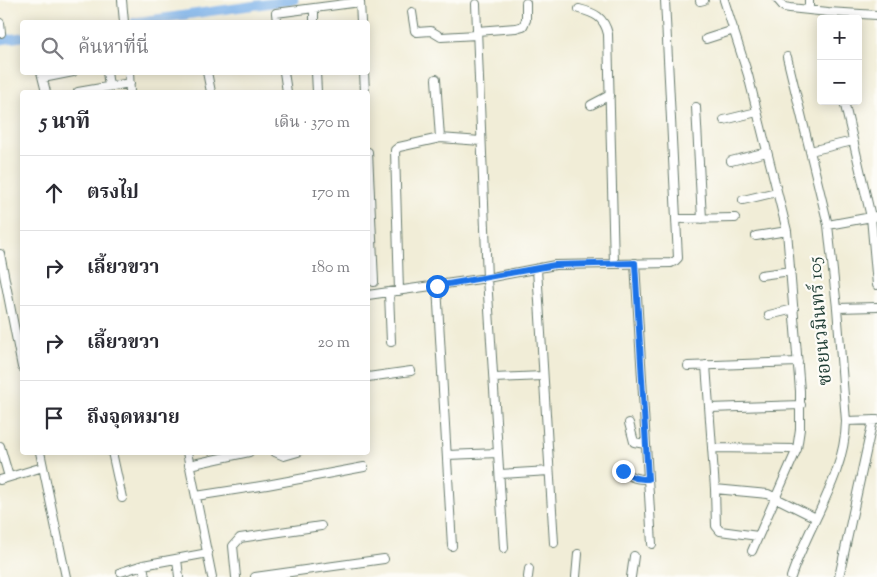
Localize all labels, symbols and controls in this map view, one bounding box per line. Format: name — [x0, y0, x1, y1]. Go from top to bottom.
map controls — [817, 15, 862, 105]
button: + — [817, 15, 862, 60]
search box — [20, 20, 370, 75]
icon: search — [38, 34, 66, 62]
text: ค้นหาที่นี่ — [78, 35, 149, 62]
button: − — [817, 60, 862, 105]
text: 5 นาที — [40, 108, 90, 138]
text: เดิน · 370 m — [274, 112, 350, 135]
icon: ahead — [40, 179, 68, 207]
text: ตรงไป — [87, 180, 139, 207]
text: 170 m — [312, 182, 350, 205]
icon: right — [40, 254, 68, 282]
text: เลี้ยวขวา — [87, 255, 159, 282]
street label: ซอยนวมินทร์ 105 — [802, 255, 840, 387]
text: 180 m — [311, 257, 350, 280]
route start — [426, 275, 449, 298]
icon: right — [40, 329, 68, 357]
text: เลี้ยวขวา — [87, 330, 159, 357]
text: 20 m — [317, 332, 350, 355]
icon: arrive — [40, 404, 68, 432]
text: ถึงจุดหมาย — [87, 405, 180, 432]
route end — [612, 460, 635, 483]

